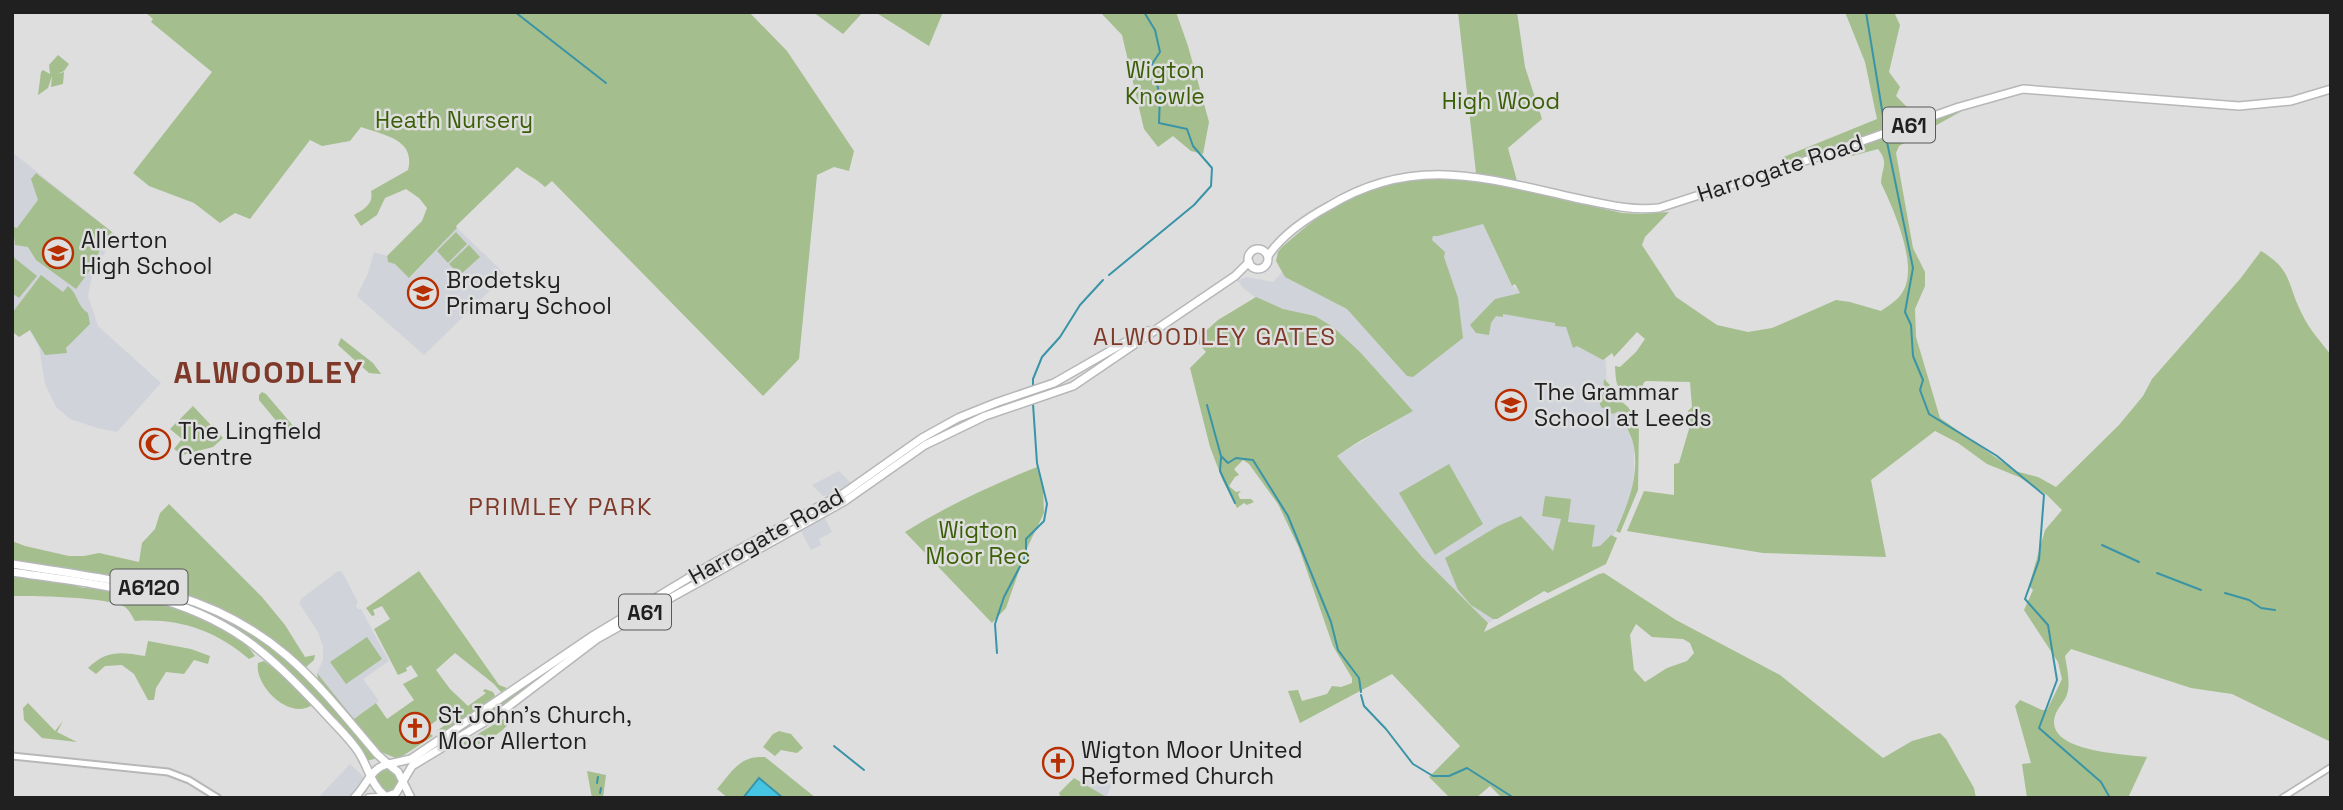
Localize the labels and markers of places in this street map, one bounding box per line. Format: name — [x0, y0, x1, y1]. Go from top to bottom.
place label: Allerton High School — [81, 225, 213, 281]
school or university icon: Allerton High School — [41, 236, 75, 270]
place label: Brodetsky Primary School — [446, 265, 612, 321]
school or university icon: Brodetsky Primary School — [406, 276, 440, 310]
place label: The Grammar School at Leeds — [1534, 377, 1712, 433]
school or university icon: The Grammar School at Leeds — [1494, 388, 1528, 422]
place label: The Lingfield Centre — [178, 416, 322, 472]
mosque icon: The Lingfield Centre — [138, 427, 172, 461]
place label: St John's Church, Moor Allerton — [438, 700, 632, 756]
church icon: St John's Church, Moor Allerton — [398, 711, 432, 745]
place label: Wigton Moor United Reformed Church — [1081, 735, 1302, 791]
church icon: Wigton Moor United Reformed Church — [1041, 746, 1075, 780]

